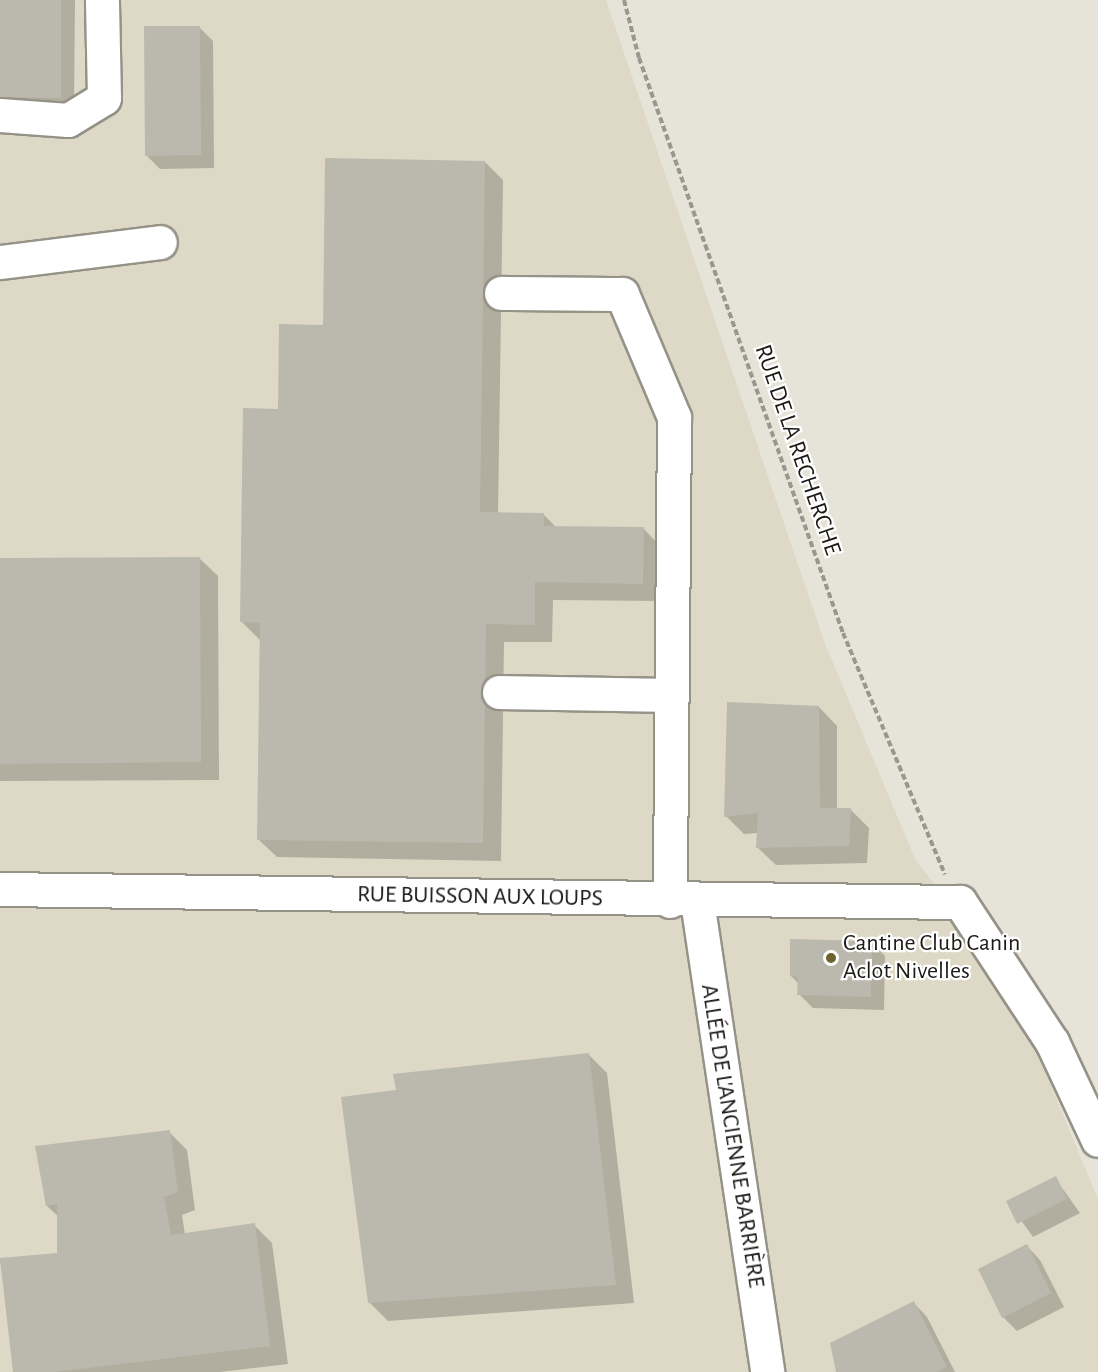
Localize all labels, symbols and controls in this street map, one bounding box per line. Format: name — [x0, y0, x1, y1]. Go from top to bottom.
street label: RUE DE LA RECHERCHE — [747, 341, 847, 559]
street label: RUE BUISSON AUX LOUPS — [357, 880, 603, 914]
place label: Cantine Club Canin Aclot Nivelles — [843, 930, 1020, 986]
marker: Cantine Club Canin Aclot Nivelles — [824, 951, 838, 965]
street label: ALLÉE DE L'ANCIENNE BARRIÈRE — [694, 982, 770, 1290]

